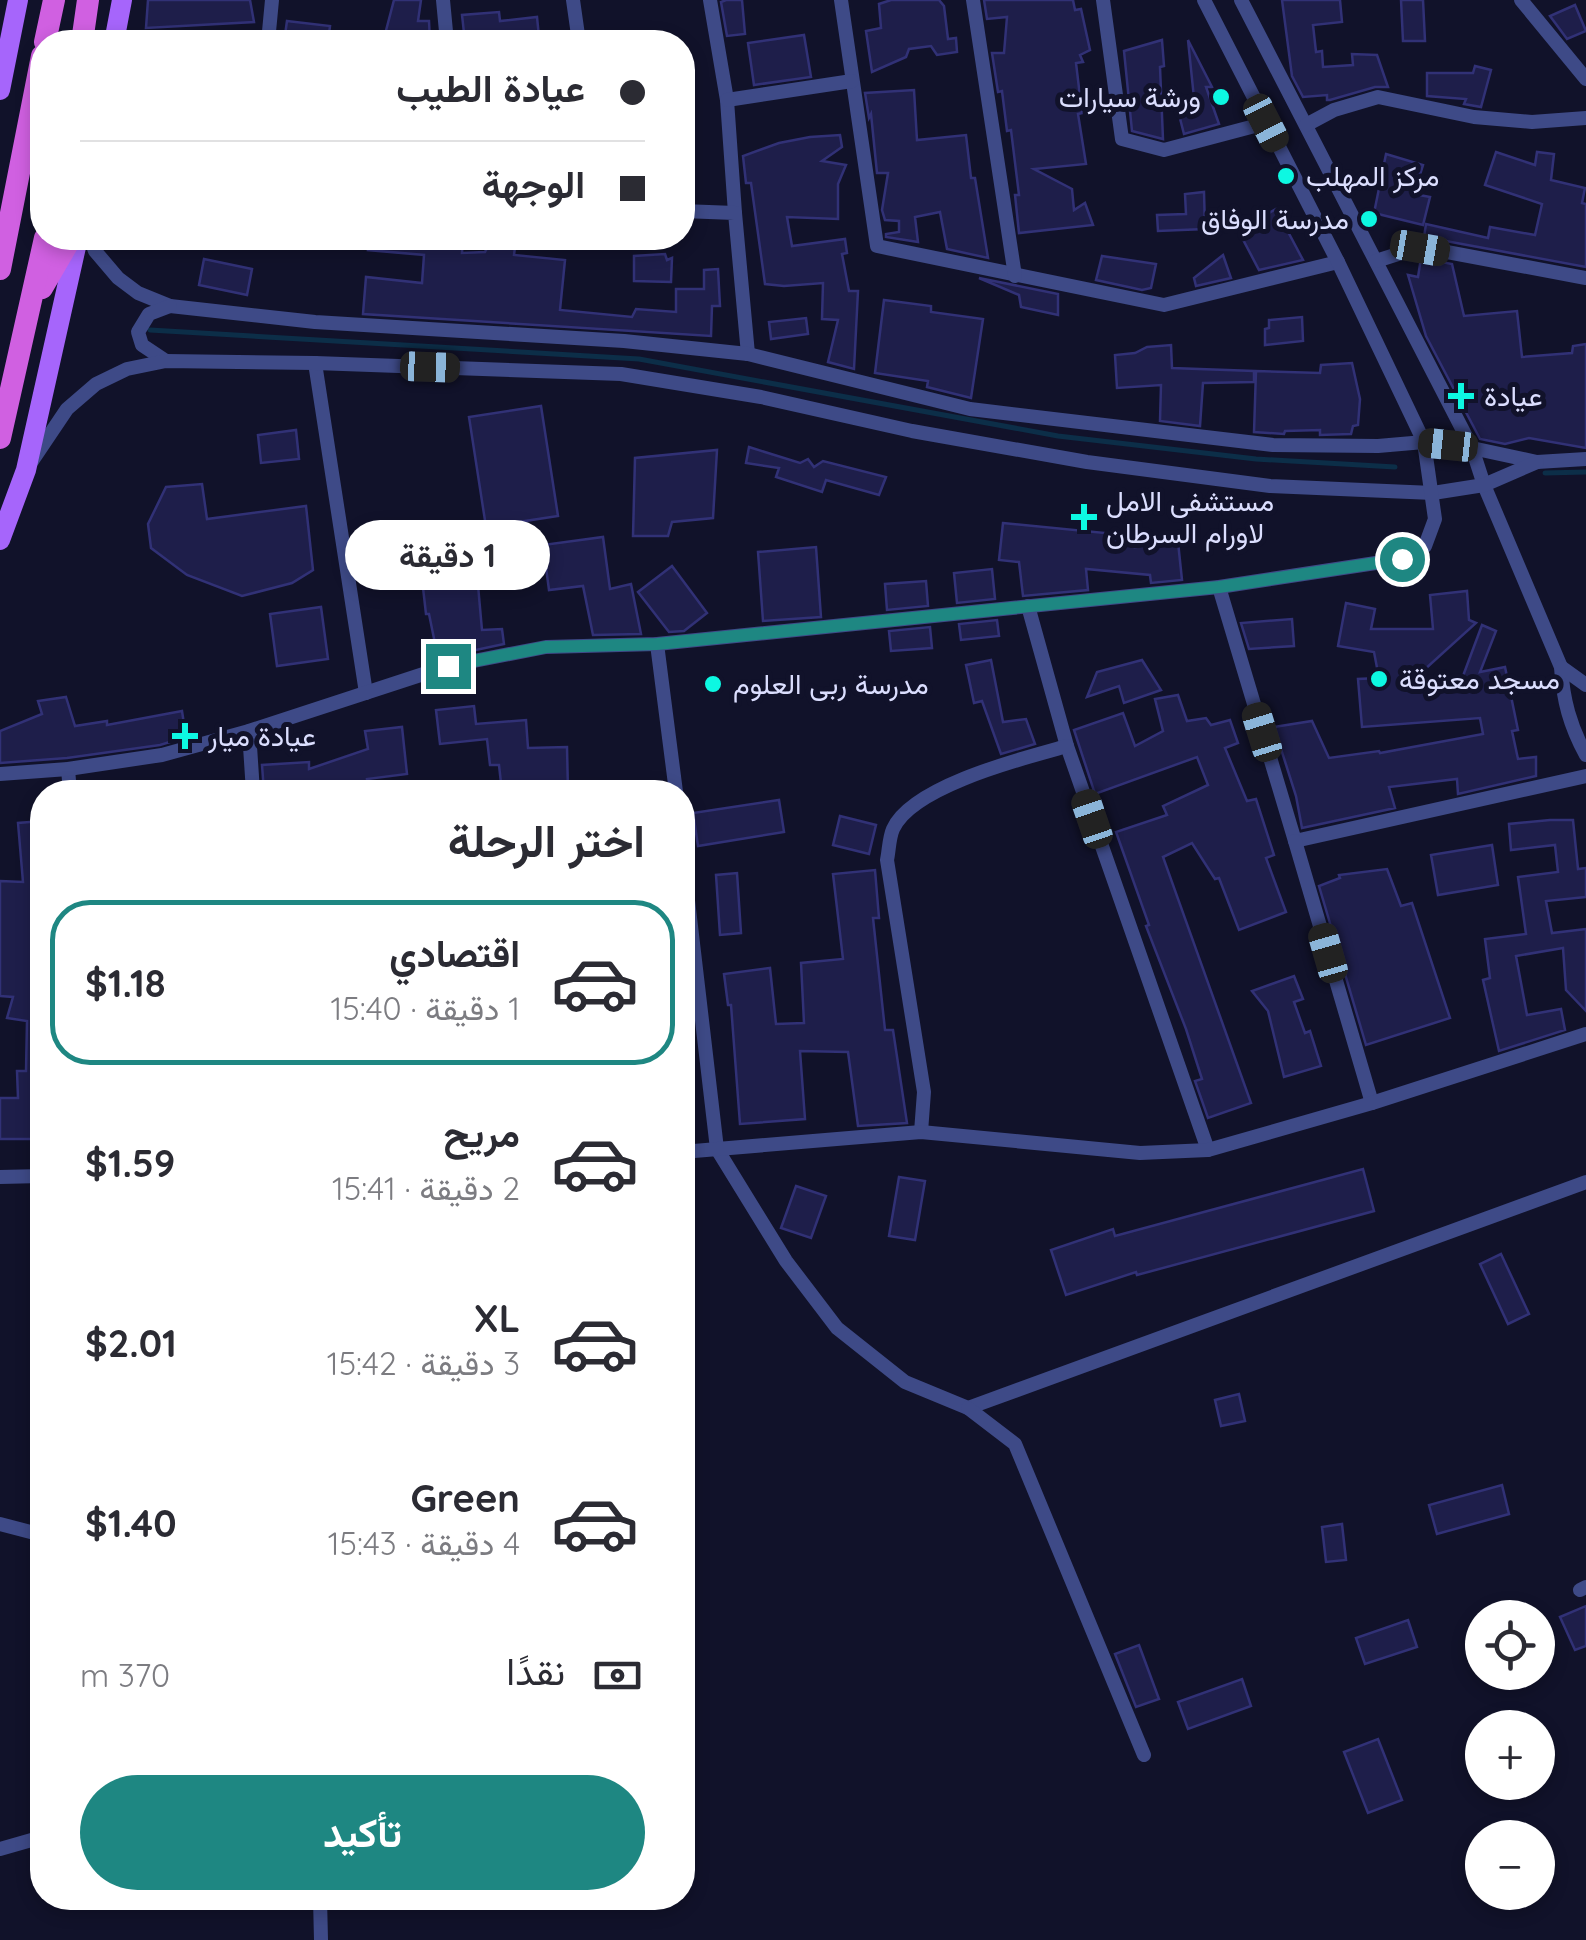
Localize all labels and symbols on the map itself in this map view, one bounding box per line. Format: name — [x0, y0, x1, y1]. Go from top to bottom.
place label: ورشة سيارات — [1059, 79, 1201, 115]
marker: ورشة سيارات — [1210, 86, 1232, 108]
car — [1239, 89, 1293, 157]
place label: مركز المهلب — [1306, 158, 1440, 194]
marker: مركز المهلب — [1275, 165, 1297, 187]
place label: مدرسة الوفاق — [1201, 201, 1349, 237]
marker: مدرسة الوفاق — [1358, 208, 1380, 230]
car — [1388, 228, 1452, 268]
car — [399, 351, 461, 383]
place label: عيادة — [1484, 378, 1543, 413]
marker: عيادة — [1448, 383, 1474, 409]
car — [1417, 427, 1479, 463]
place label: مستشفى الامل لاورام السرطان — [1106, 483, 1274, 552]
marker: مستشفى الامل لاورام السرطان — [1071, 504, 1097, 530]
callout: 1 دقيقة — [346, 521, 550, 591]
route start — [1380, 537, 1425, 582]
route end — [426, 644, 471, 689]
place label: مسجد معتوقة — [1399, 661, 1560, 697]
place label: مدرسة ربى العلوم — [733, 666, 929, 703]
marker: مسجد معتوقة — [1368, 668, 1390, 690]
marker: مدرسة ربى العلوم — [702, 673, 724, 695]
car — [1239, 699, 1285, 765]
place label: عيادة ميار — [207, 718, 316, 754]
marker: عيادة ميار — [172, 723, 198, 749]
car — [1068, 786, 1116, 852]
car — [1305, 920, 1351, 986]

